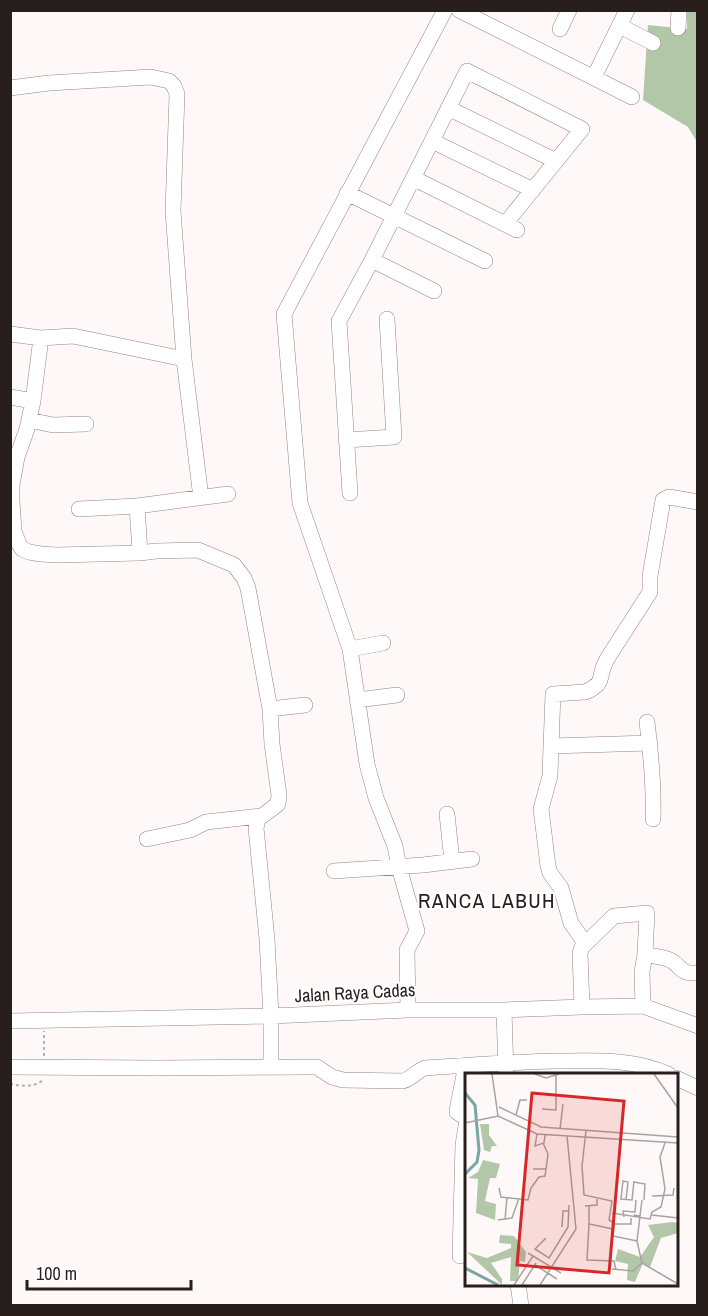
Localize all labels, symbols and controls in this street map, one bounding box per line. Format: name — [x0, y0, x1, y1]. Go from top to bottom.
district label: RANCA LABUH — [418, 886, 556, 915]
street label: Jalan Raya Cadas — [294, 977, 416, 1008]
inset map — [465, 1073, 678, 1286]
scale bar — [27, 1253, 190, 1291]
text: 100 m — [36, 1261, 77, 1286]

